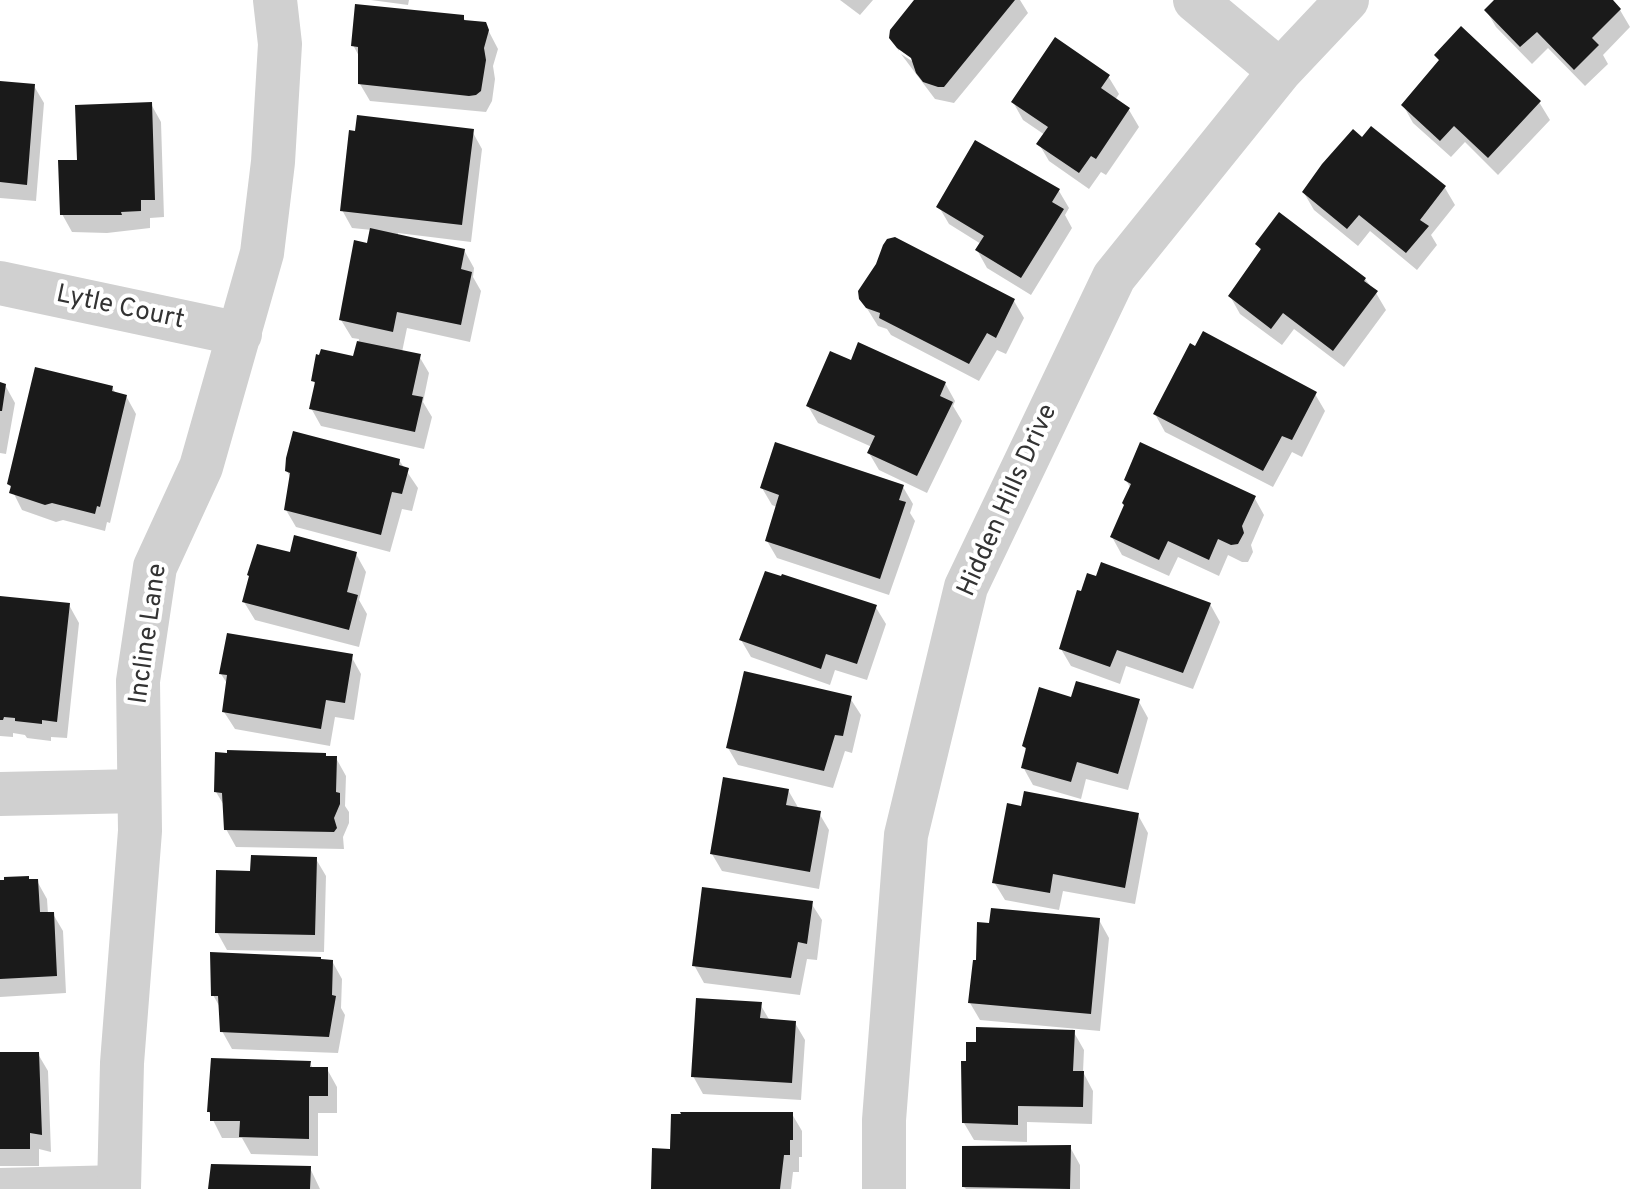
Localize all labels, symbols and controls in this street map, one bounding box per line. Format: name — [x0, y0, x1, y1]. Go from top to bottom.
street label: Lytle Court — [53, 280, 187, 338]
street label: Hidden Hills Drive — [953, 400, 1065, 602]
street label: Incline Lane — [125, 562, 175, 706]

